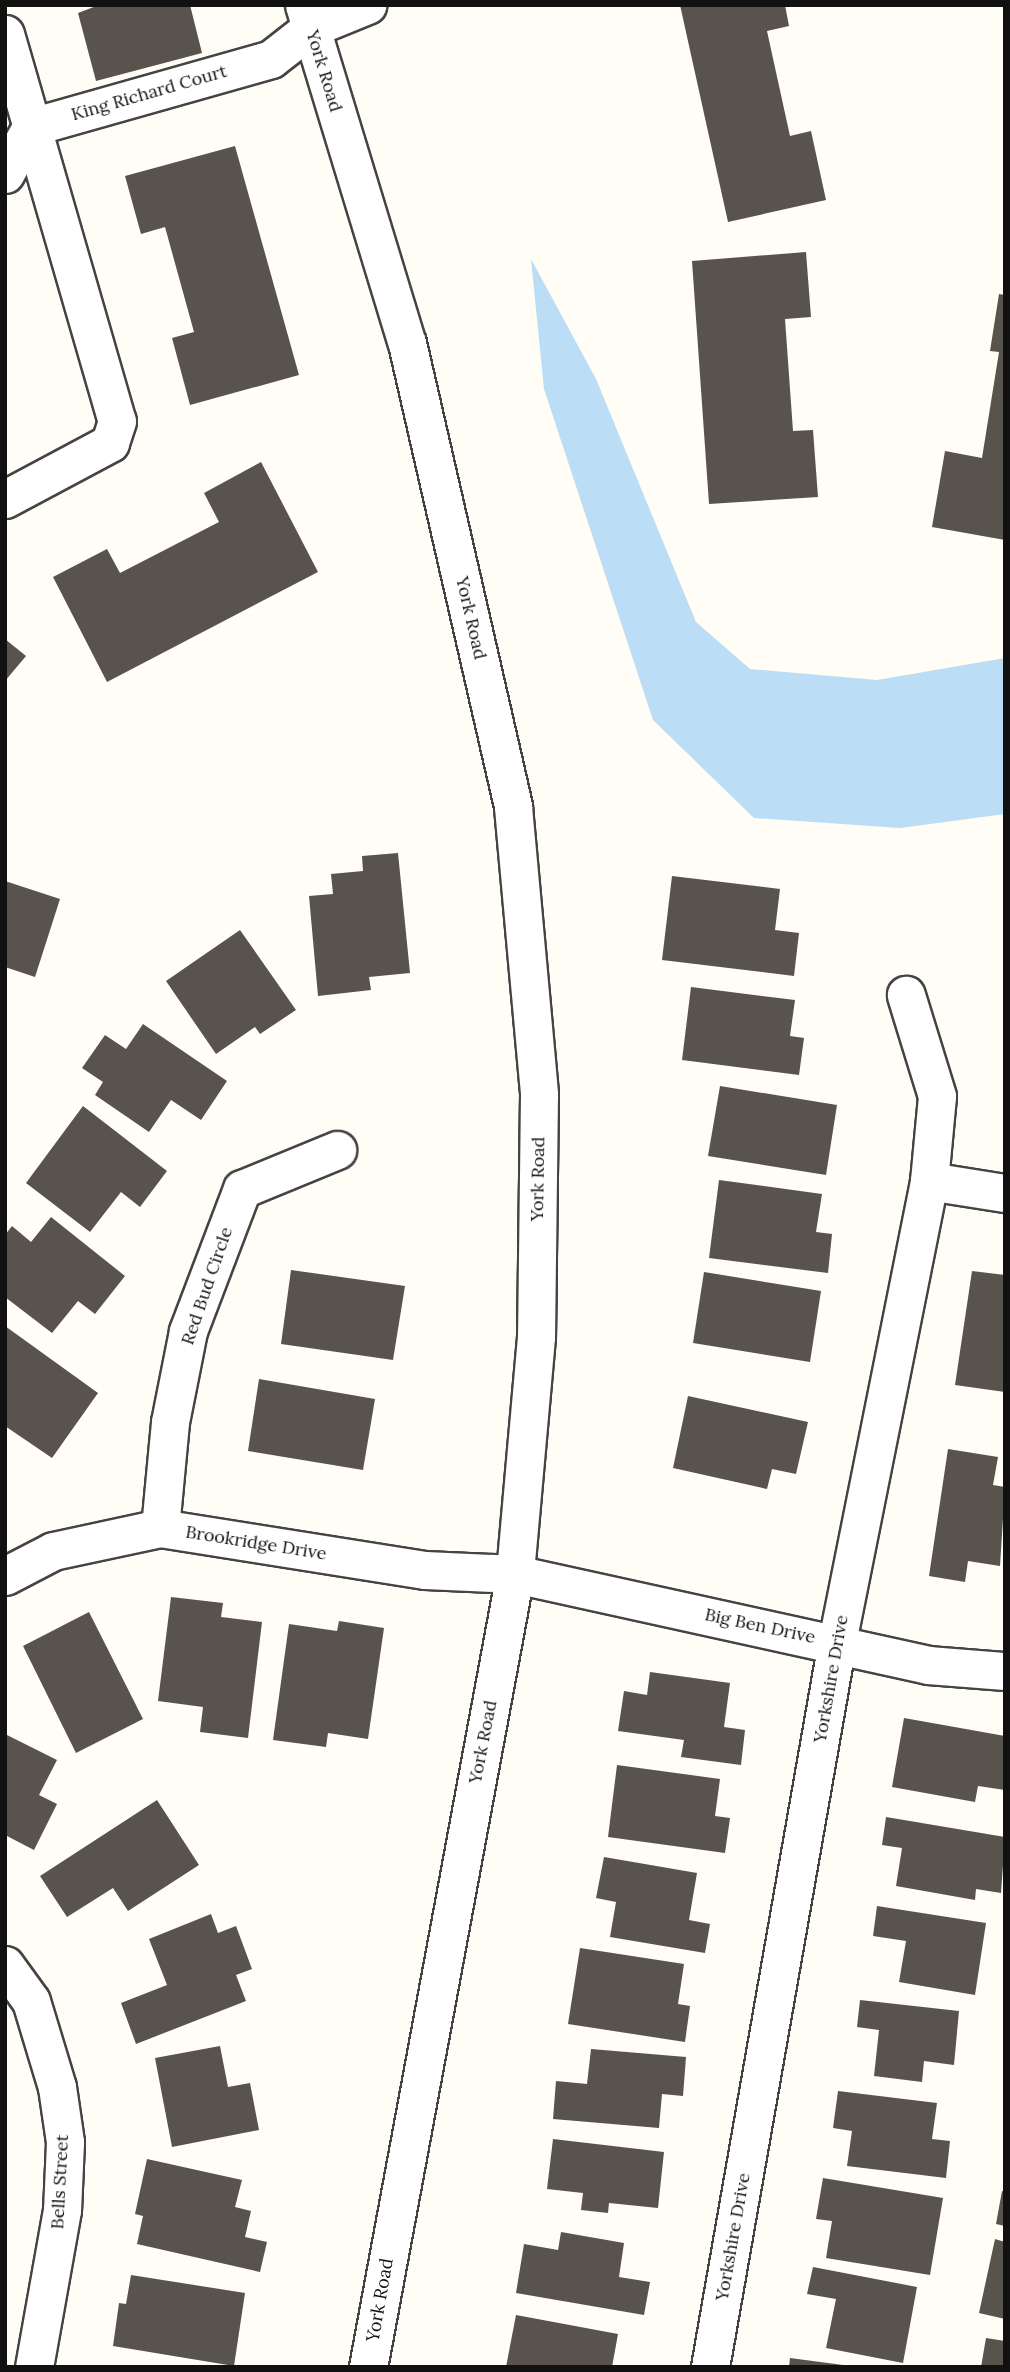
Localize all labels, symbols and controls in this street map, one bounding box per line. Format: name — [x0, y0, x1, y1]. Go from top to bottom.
street label: York Road — [301, 27, 347, 115]
street label: King Richard Court — [69, 60, 229, 126]
street label: York Road — [451, 574, 491, 662]
street label: York Road — [526, 1137, 550, 1221]
street label: Red Bud Circle — [177, 1224, 237, 1348]
street label: Brookridge Drive — [184, 1521, 328, 1565]
street label: Big Ben Drive — [703, 1604, 817, 1648]
street label: Yorkshire Drive — [809, 1613, 853, 1745]
street label: York Road — [464, 1698, 502, 1786]
street label: Bells Street — [47, 2134, 73, 2230]
street label: Yorkshire Drive — [711, 2171, 755, 2303]
street label: York Road — [362, 2256, 398, 2344]

